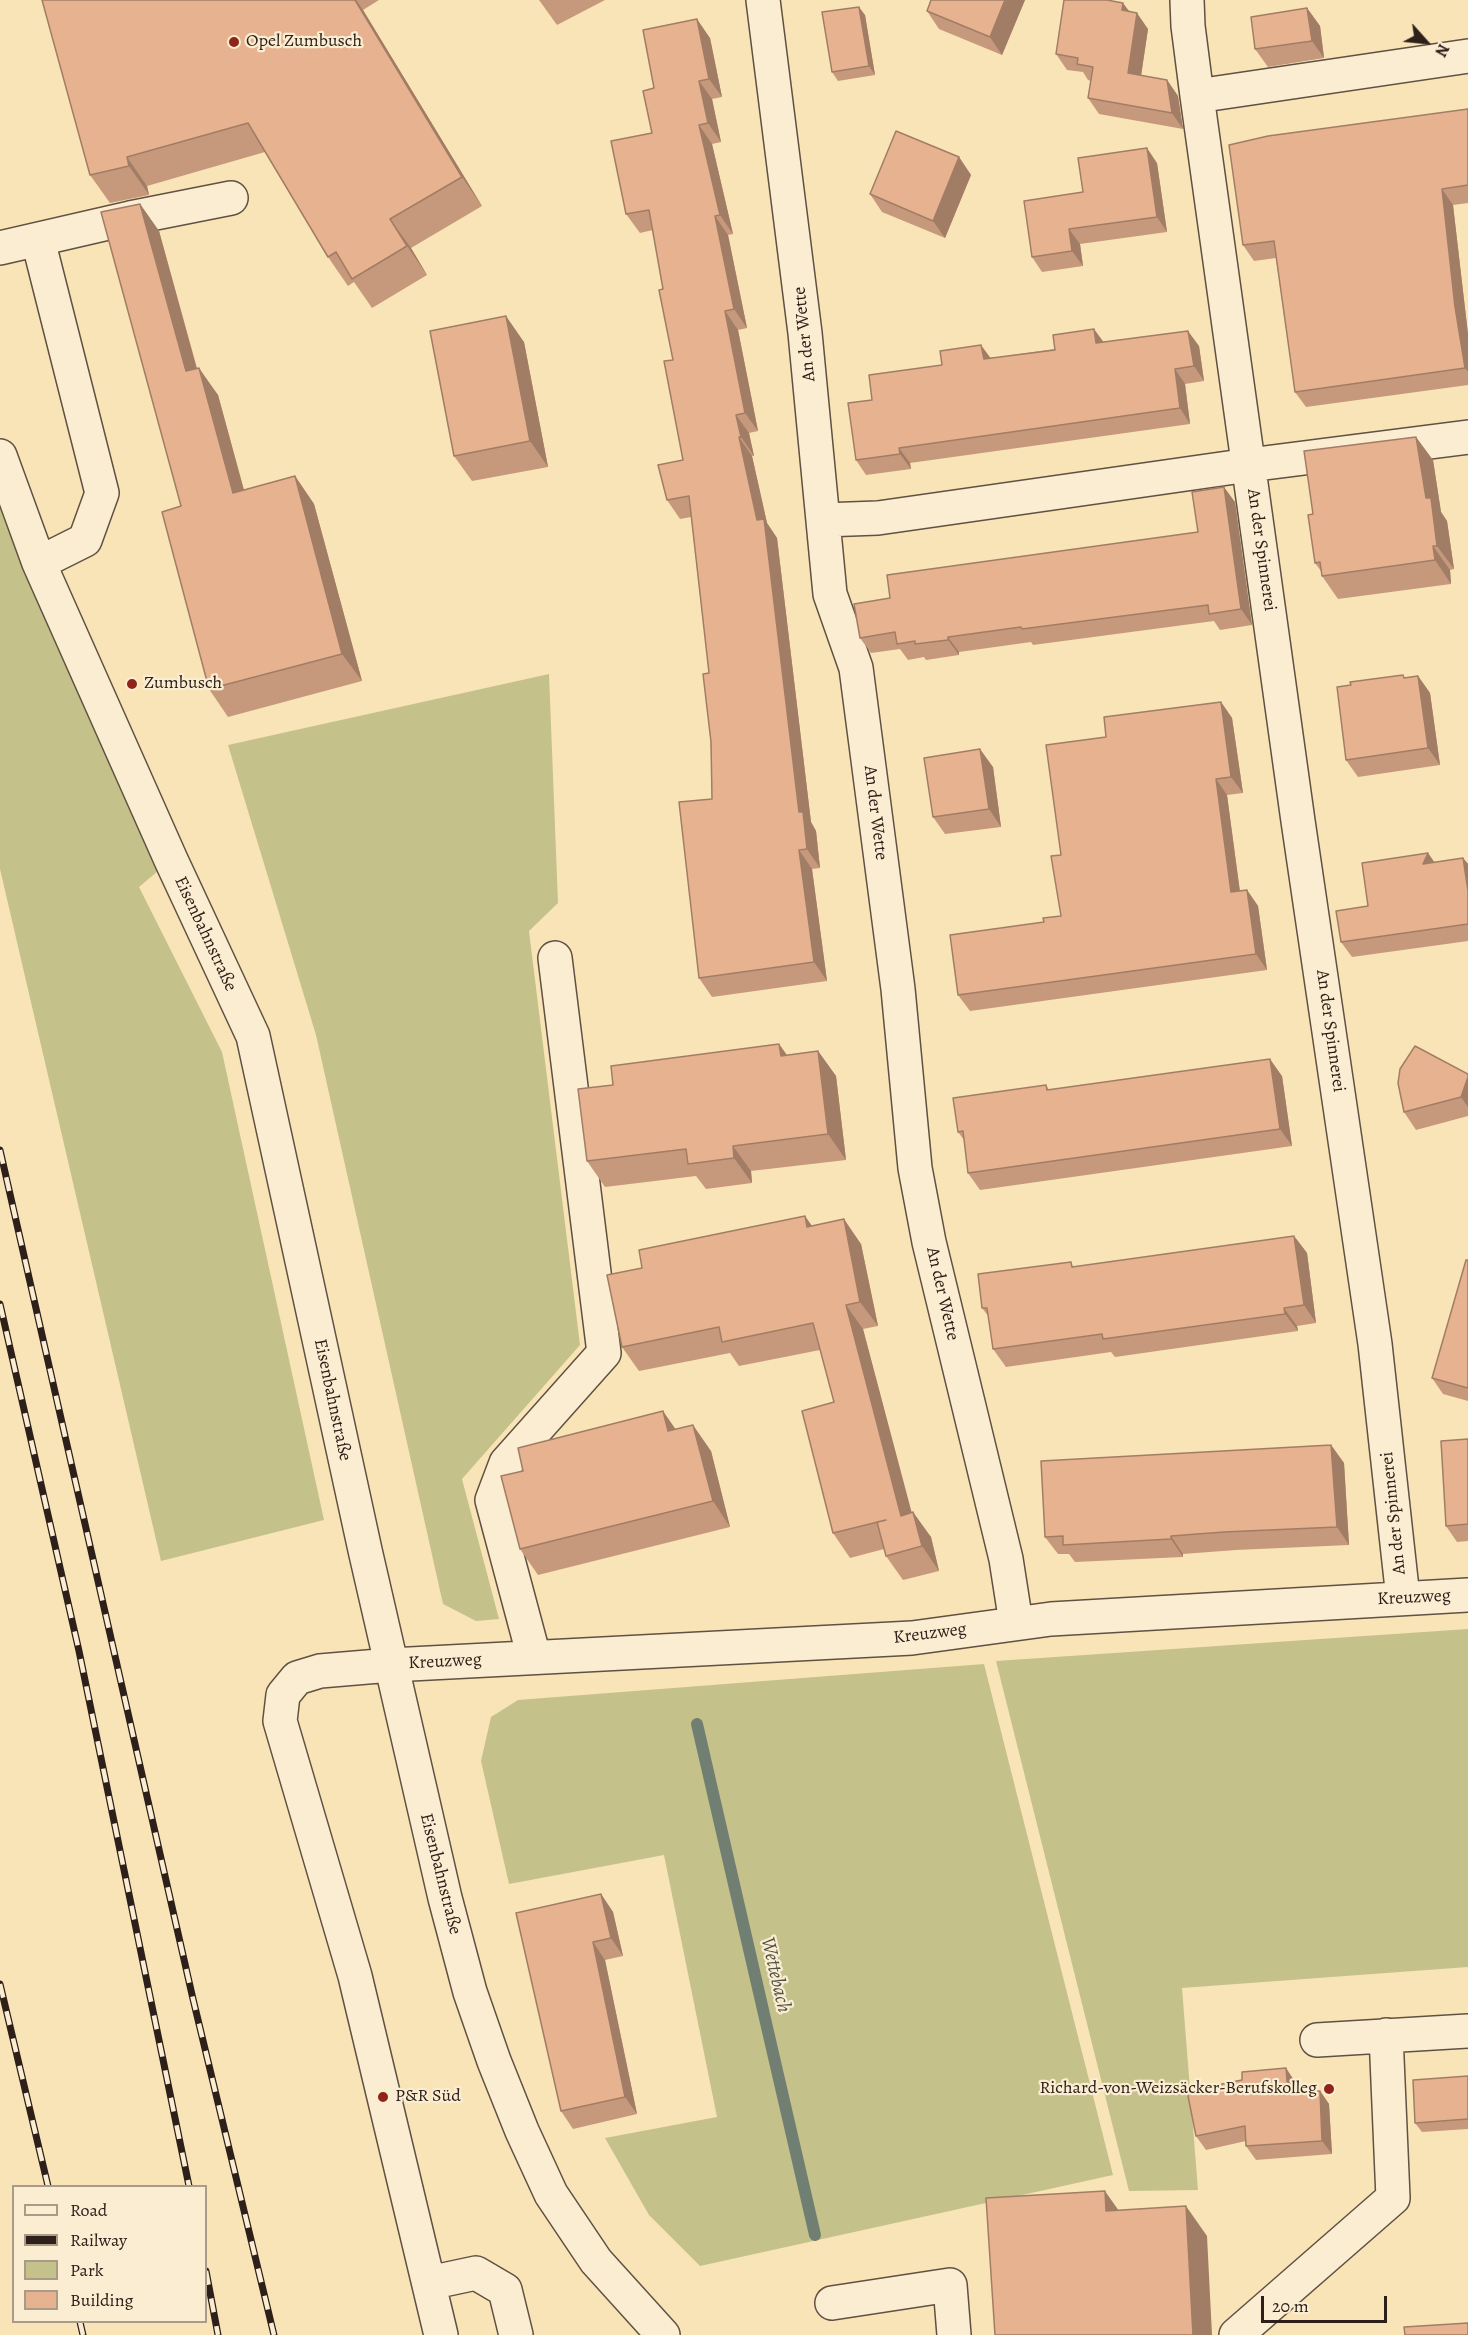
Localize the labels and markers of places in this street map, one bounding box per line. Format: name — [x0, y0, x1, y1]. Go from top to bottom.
place label: Opel Zumbusch — [246, 31, 362, 53]
marker: Opel Zumbusch — [227, 35, 241, 49]
place label: Zumbusch — [144, 673, 222, 695]
marker: Zumbusch — [125, 677, 139, 691]
place label: Richard-von-Weizsäcker-Berufskolleg — [1039, 2078, 1317, 2100]
marker: Richard-von-Weizsäcker-Berufskolleg — [1322, 2082, 1336, 2096]
place label: P&R Süd — [395, 2086, 461, 2108]
marker: P&R Süd — [376, 2090, 390, 2104]

